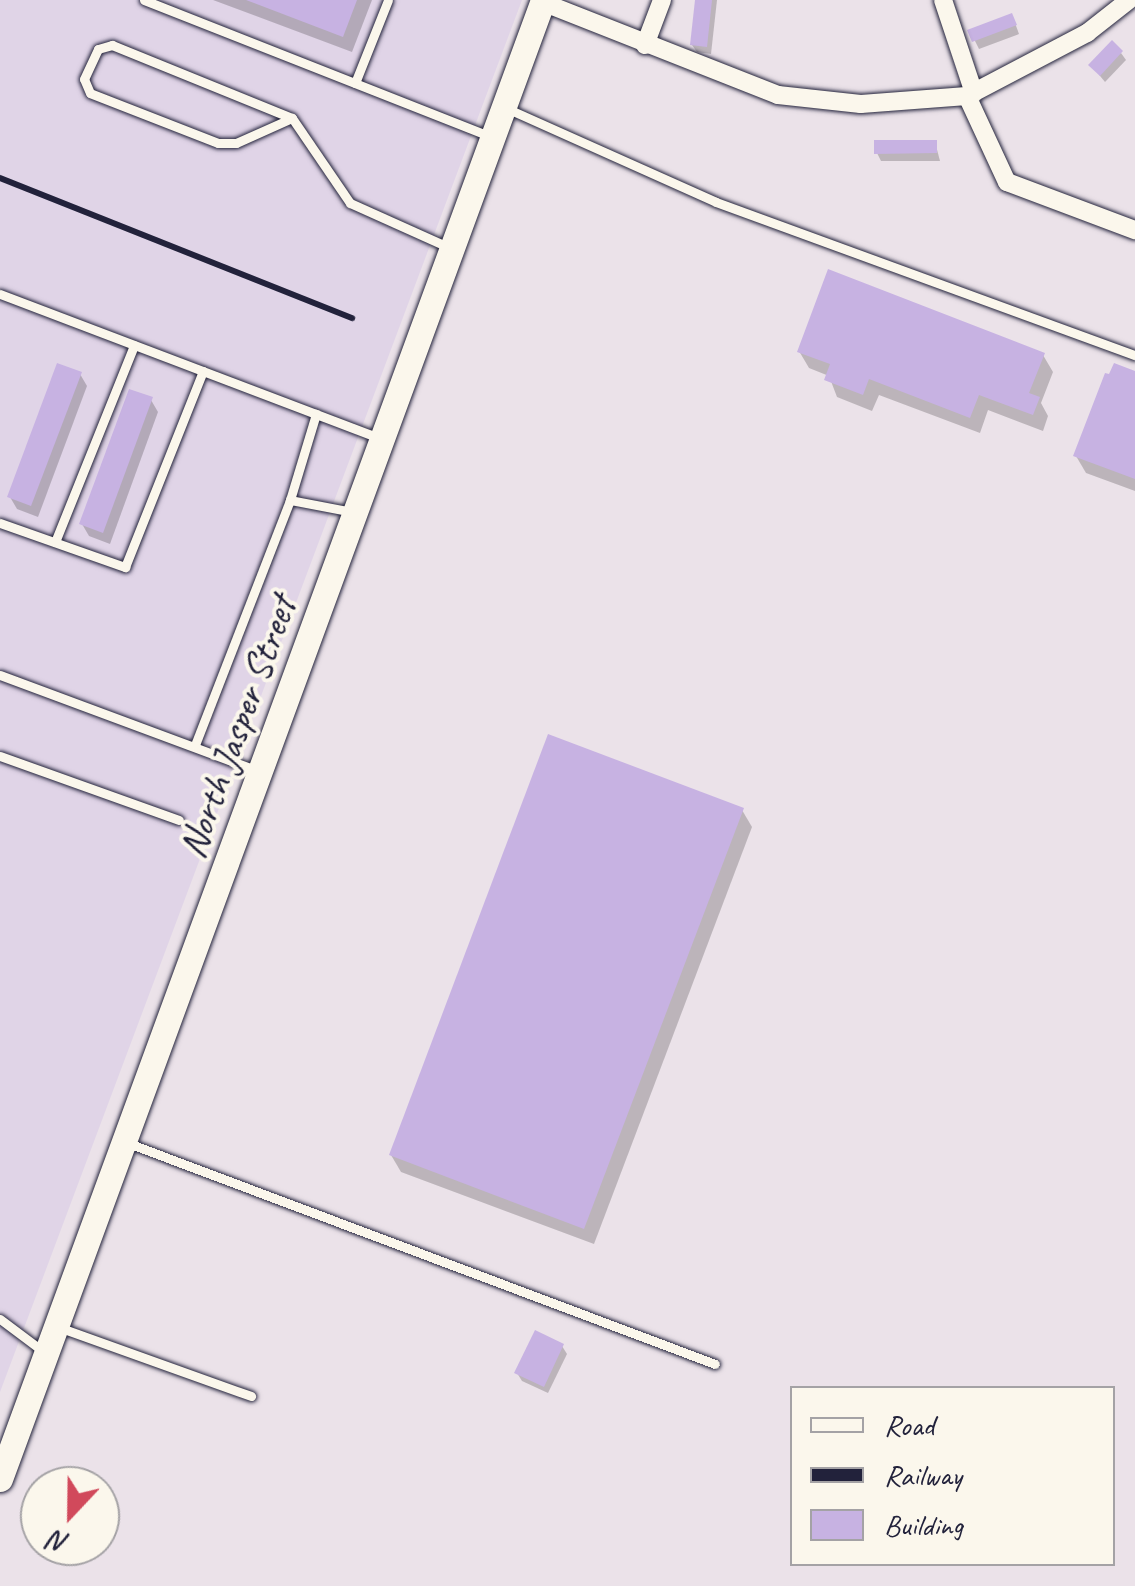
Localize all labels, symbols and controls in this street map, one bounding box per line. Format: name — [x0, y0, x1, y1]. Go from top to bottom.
street label: North Jasper Street — [167, 589, 307, 865]
legend — [790, 1386, 1115, 1566]
text: Road — [884, 1406, 934, 1444]
text: Railway — [884, 1456, 962, 1494]
north arrow — [20, 1466, 120, 1566]
text: Building — [884, 1506, 963, 1544]
text: N — [45, 1523, 74, 1562]

